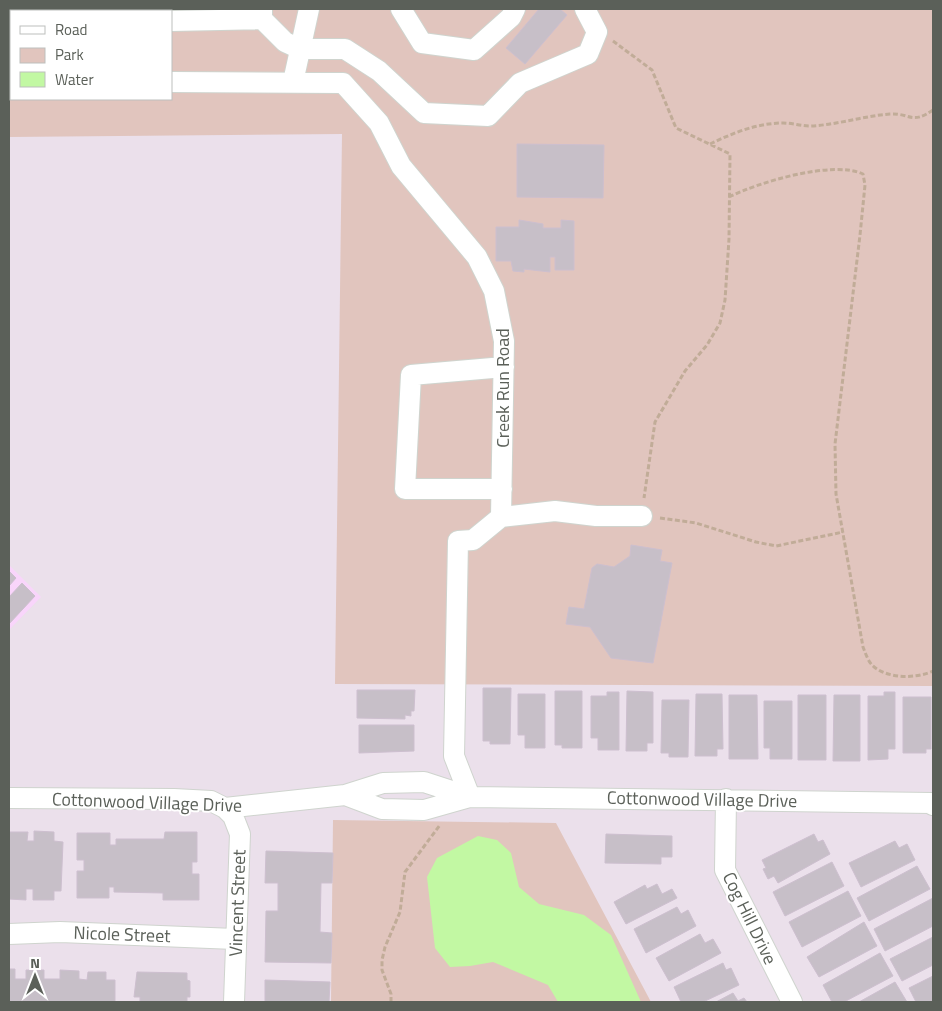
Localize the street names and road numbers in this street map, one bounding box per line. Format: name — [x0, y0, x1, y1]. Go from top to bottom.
street label: Creek Run Road — [489, 328, 516, 448]
street label: Cottonwood Village Drive — [607, 784, 797, 814]
street label: Cottonwood Village Drive — [51, 785, 243, 819]
street label: Vincent Street — [222, 848, 252, 957]
street label: Cog Hill Drive — [716, 867, 784, 969]
street label: Nicole Street — [73, 919, 172, 949]

